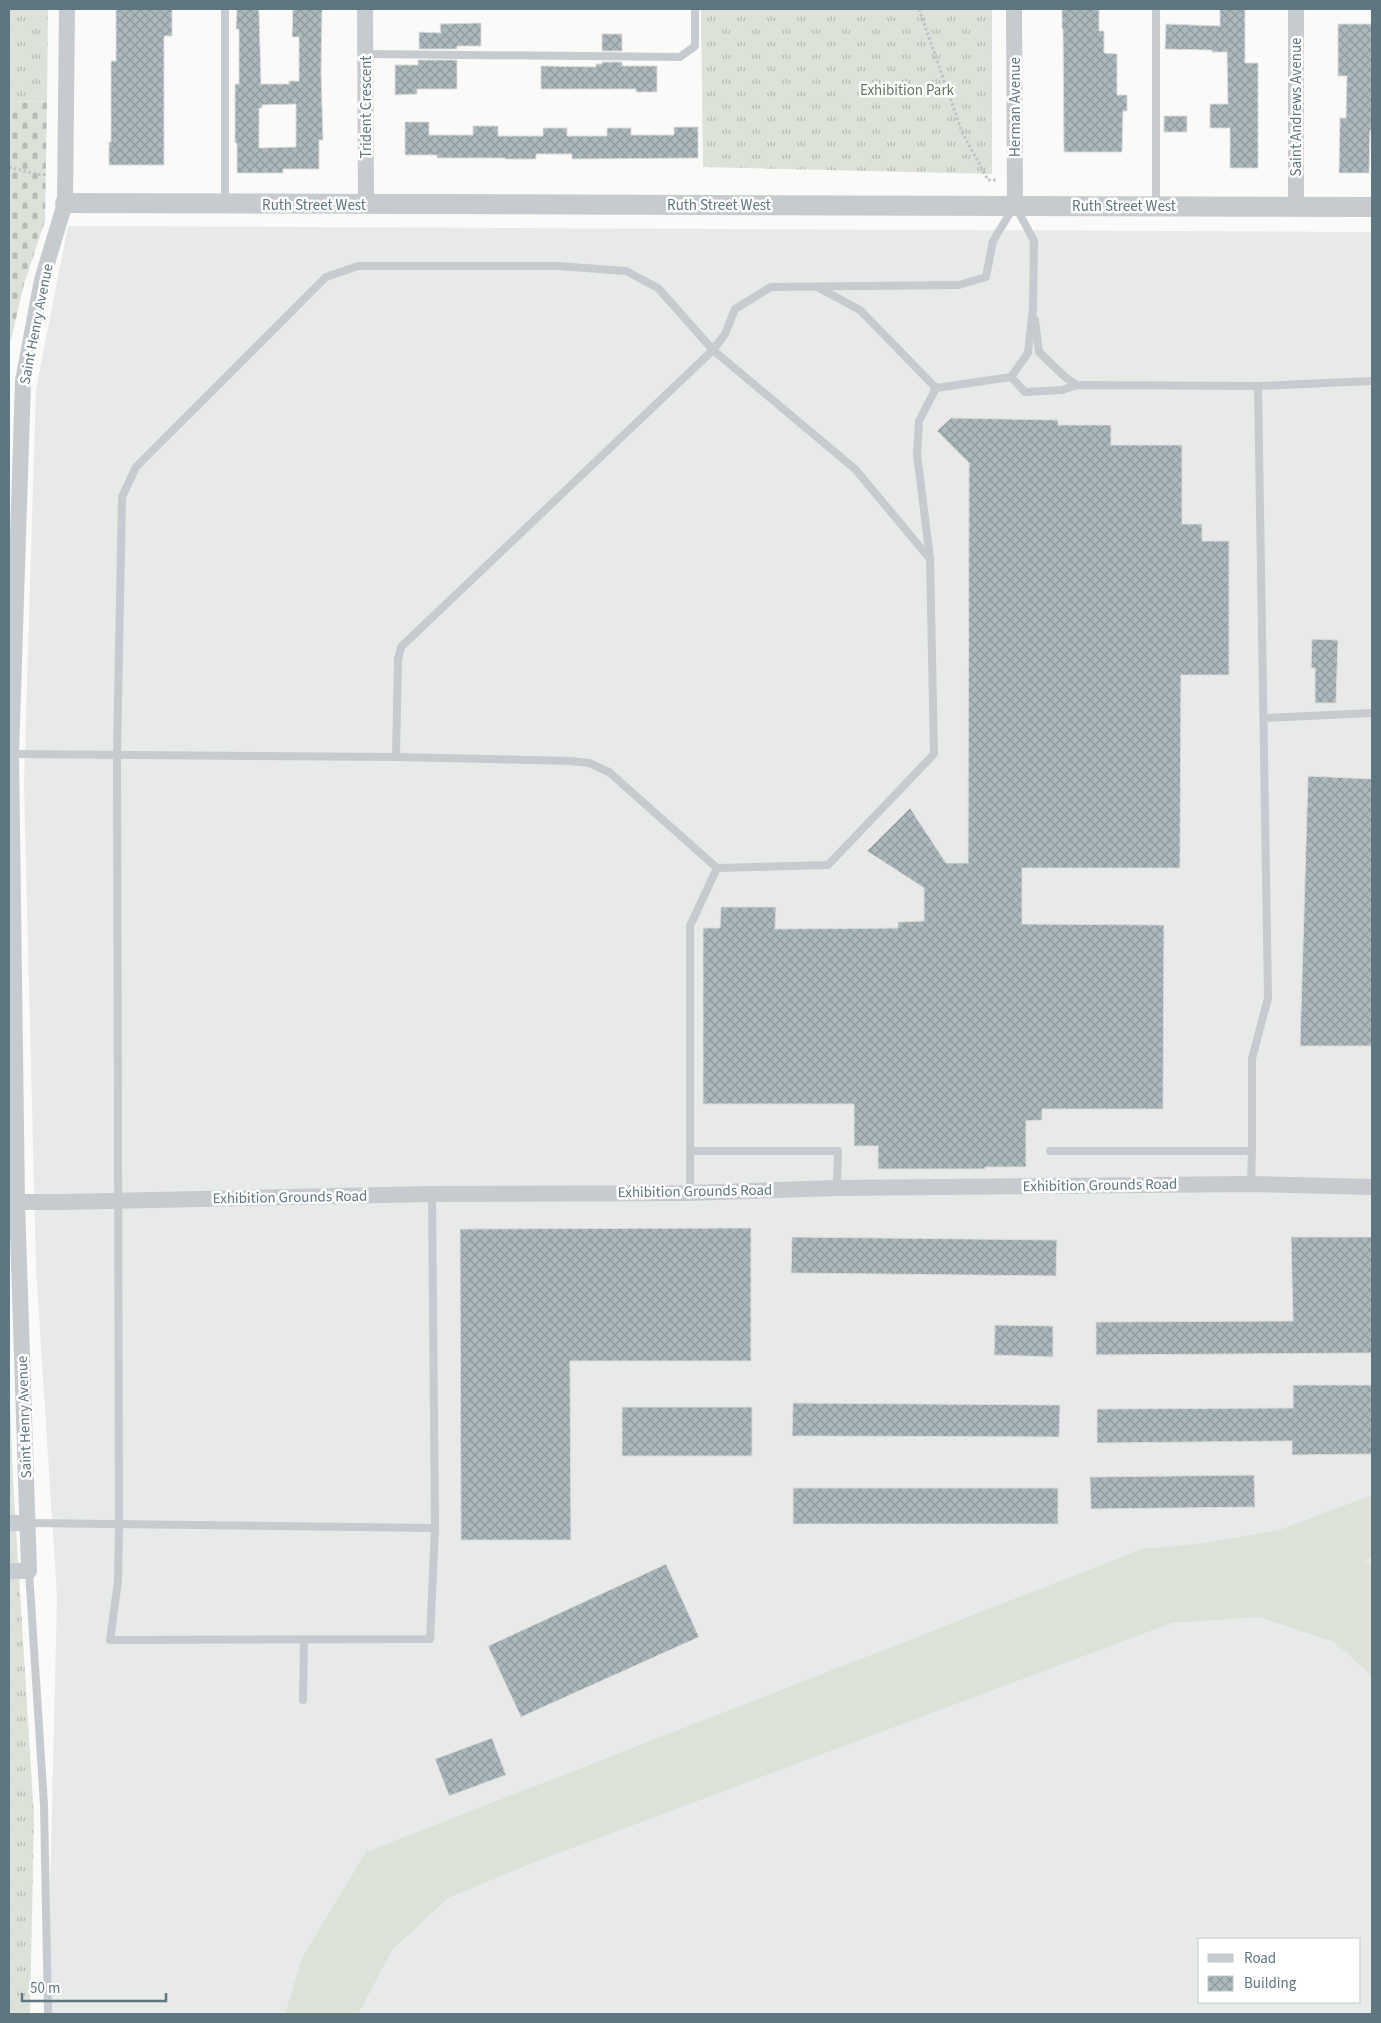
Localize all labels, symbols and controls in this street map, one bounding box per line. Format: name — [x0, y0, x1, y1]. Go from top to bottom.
street label: Saint Andrews Avenue — [1286, 37, 1307, 177]
street label: Trident Crescent — [356, 56, 377, 158]
street label: Herman Avenue — [1005, 57, 1026, 157]
park label: Exhibition Park — [860, 80, 955, 101]
street label: Ruth Street West — [262, 195, 366, 216]
street label: Ruth Street West — [667, 195, 771, 216]
street label: Ruth Street West — [1072, 196, 1176, 217]
street label: Saint Henry Avenue — [14, 262, 59, 386]
street label: Exhibition Grounds Road — [1023, 1174, 1178, 1197]
street label: Exhibition Grounds Road — [618, 1180, 773, 1203]
street label: Exhibition Grounds Road — [213, 1186, 368, 1209]
street label: Saint Henry Avenue — [12, 1355, 37, 1479]
legend — [1198, 1938, 1361, 2003]
text: Road — [1244, 1948, 1276, 1969]
scale bar — [22, 1970, 166, 2002]
text: Building — [1244, 1973, 1297, 1994]
text: 50 m — [30, 1978, 60, 1999]

